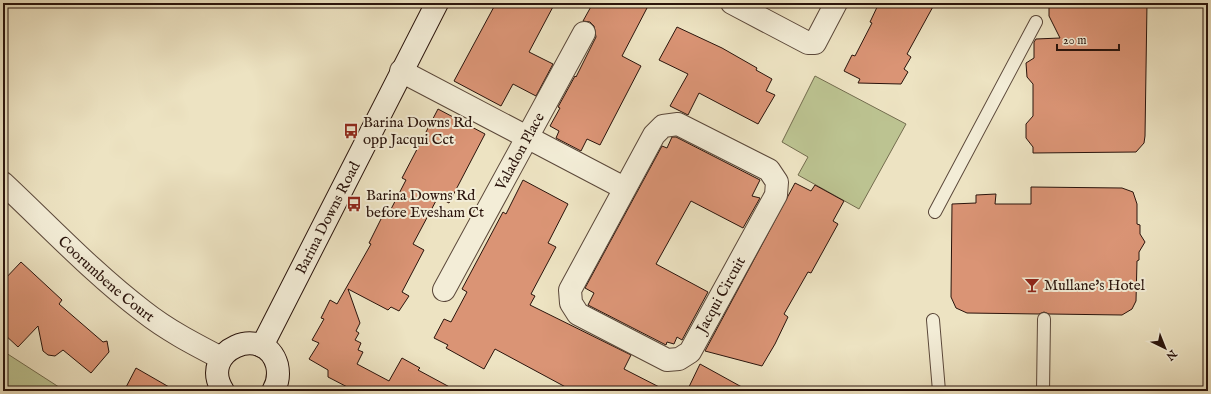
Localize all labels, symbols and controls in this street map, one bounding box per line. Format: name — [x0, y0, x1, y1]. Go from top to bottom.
scale bar — [1057, 26, 1119, 52]
text: 20 m — [1063, 33, 1086, 48]
street label: Valadon Place — [490, 109, 549, 194]
place label: Barina Downs Rd opp Jacqui Cct — [363, 113, 473, 149]
bus stop icon: Barina Downs Rd opp Jacqui Cct — [342, 122, 360, 140]
street label: Barina Downs Road — [291, 157, 365, 277]
place label: Barina Downs Rd before Evesham Ct — [366, 186, 484, 222]
bus stop icon: Barina Downs Rd before Evesham Ct — [345, 195, 363, 213]
street label: Coorumbene Court — [54, 232, 158, 326]
street label: Jacqui Circuit — [691, 253, 750, 338]
bar icon: Mullane's Hotel — [1023, 276, 1041, 294]
place label: Mullane's Hotel — [1044, 276, 1146, 295]
north arrow — [1145, 328, 1185, 368]
text: N — [1163, 346, 1180, 363]

